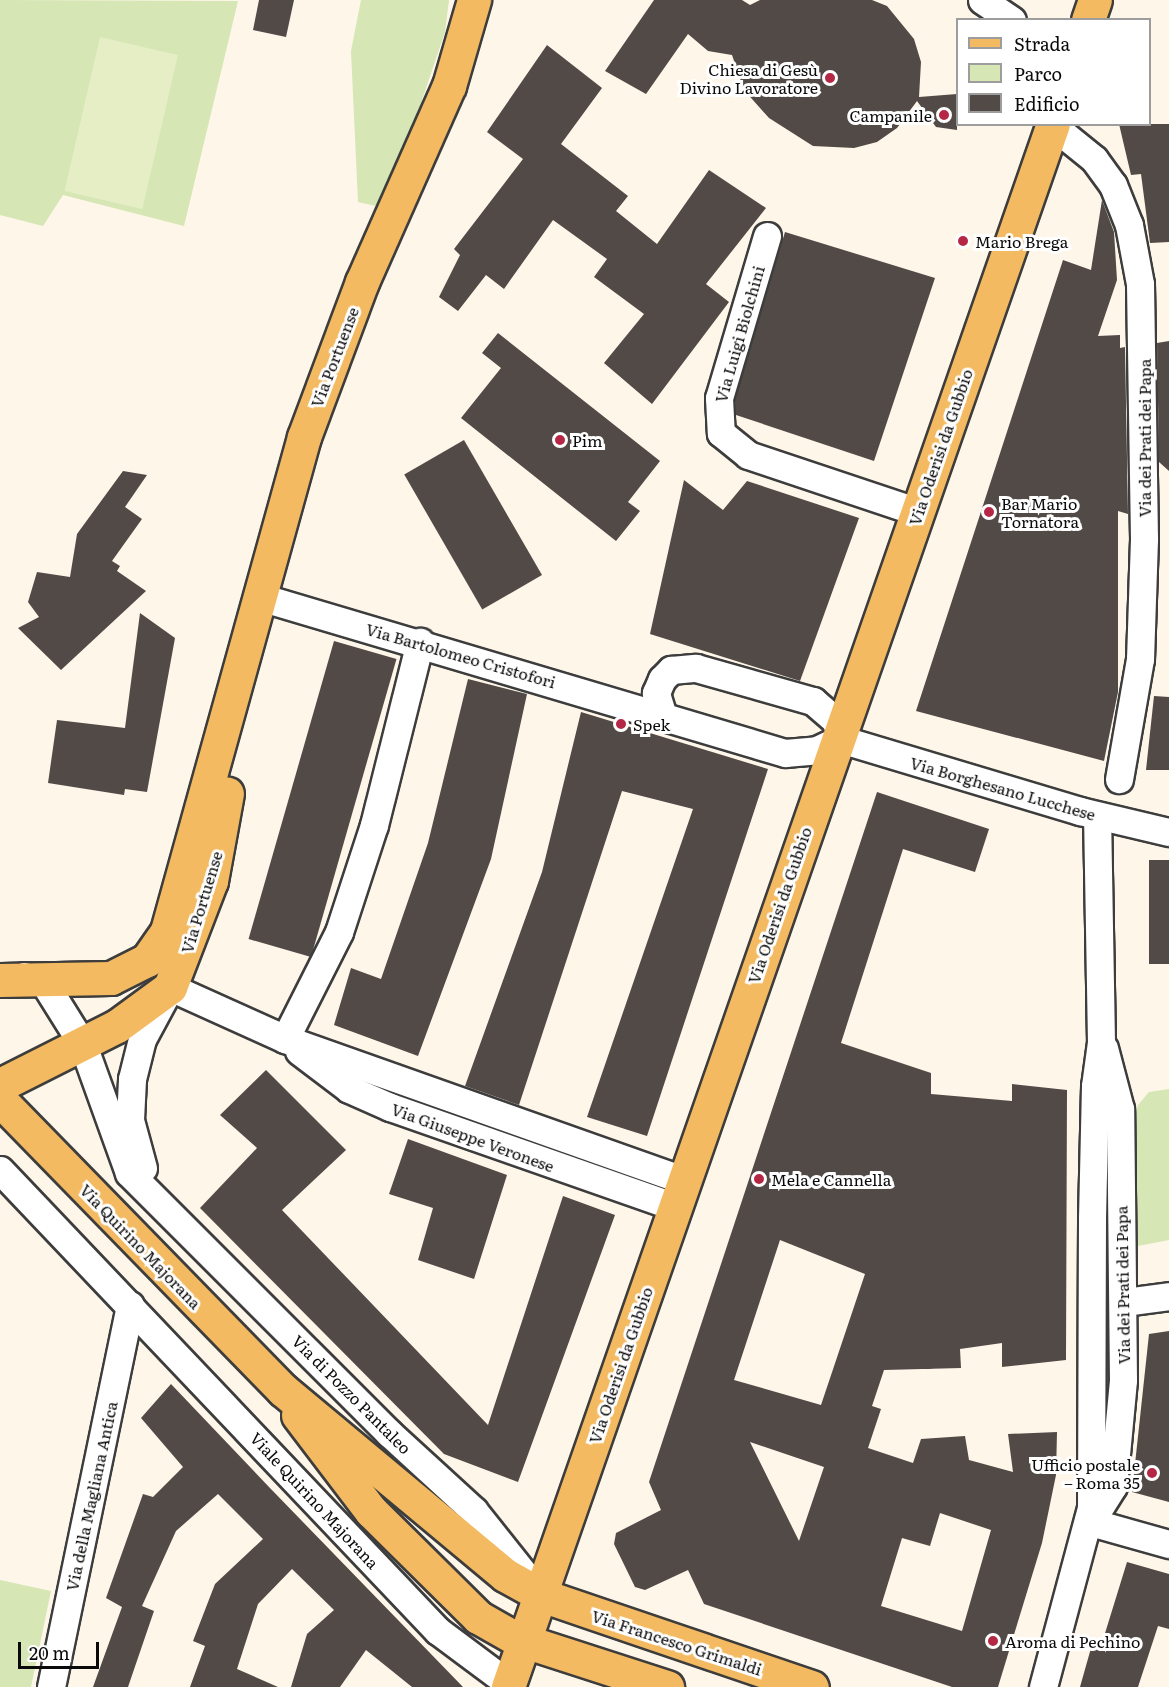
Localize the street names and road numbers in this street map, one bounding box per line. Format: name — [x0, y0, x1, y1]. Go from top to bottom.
street label: Via Luigi Biolchini — [710, 263, 768, 405]
street label: Via Portuense — [306, 304, 362, 410]
street label: Via dei Prati dei Papa — [1134, 359, 1154, 517]
street label: Via Oderisi da Gubbio — [904, 366, 976, 528]
street label: Via Bartolomeo Cristofori — [364, 619, 558, 691]
street label: Via Borghesano Lucchese — [908, 752, 1098, 824]
street label: Via Oderisi da Gubbio — [743, 824, 815, 986]
street label: Via Portuense — [176, 849, 226, 955]
street label: Via Giuseppe Veronese — [389, 1099, 557, 1175]
street label: Via Quirino Majorana — [76, 1180, 206, 1312]
street label: Via dei Prati dei Papa — [1111, 1206, 1133, 1364]
street label: Via Oderisi da Gubbio — [584, 1284, 656, 1446]
street label: Via di Pozzo Pantaleo — [289, 1331, 415, 1457]
street label: Via della Magliana Antica — [61, 1399, 121, 1593]
street label: Viale Quirino Majorana — [247, 1428, 383, 1572]
street label: Via Francesco Grimaldi — [589, 1605, 765, 1679]

